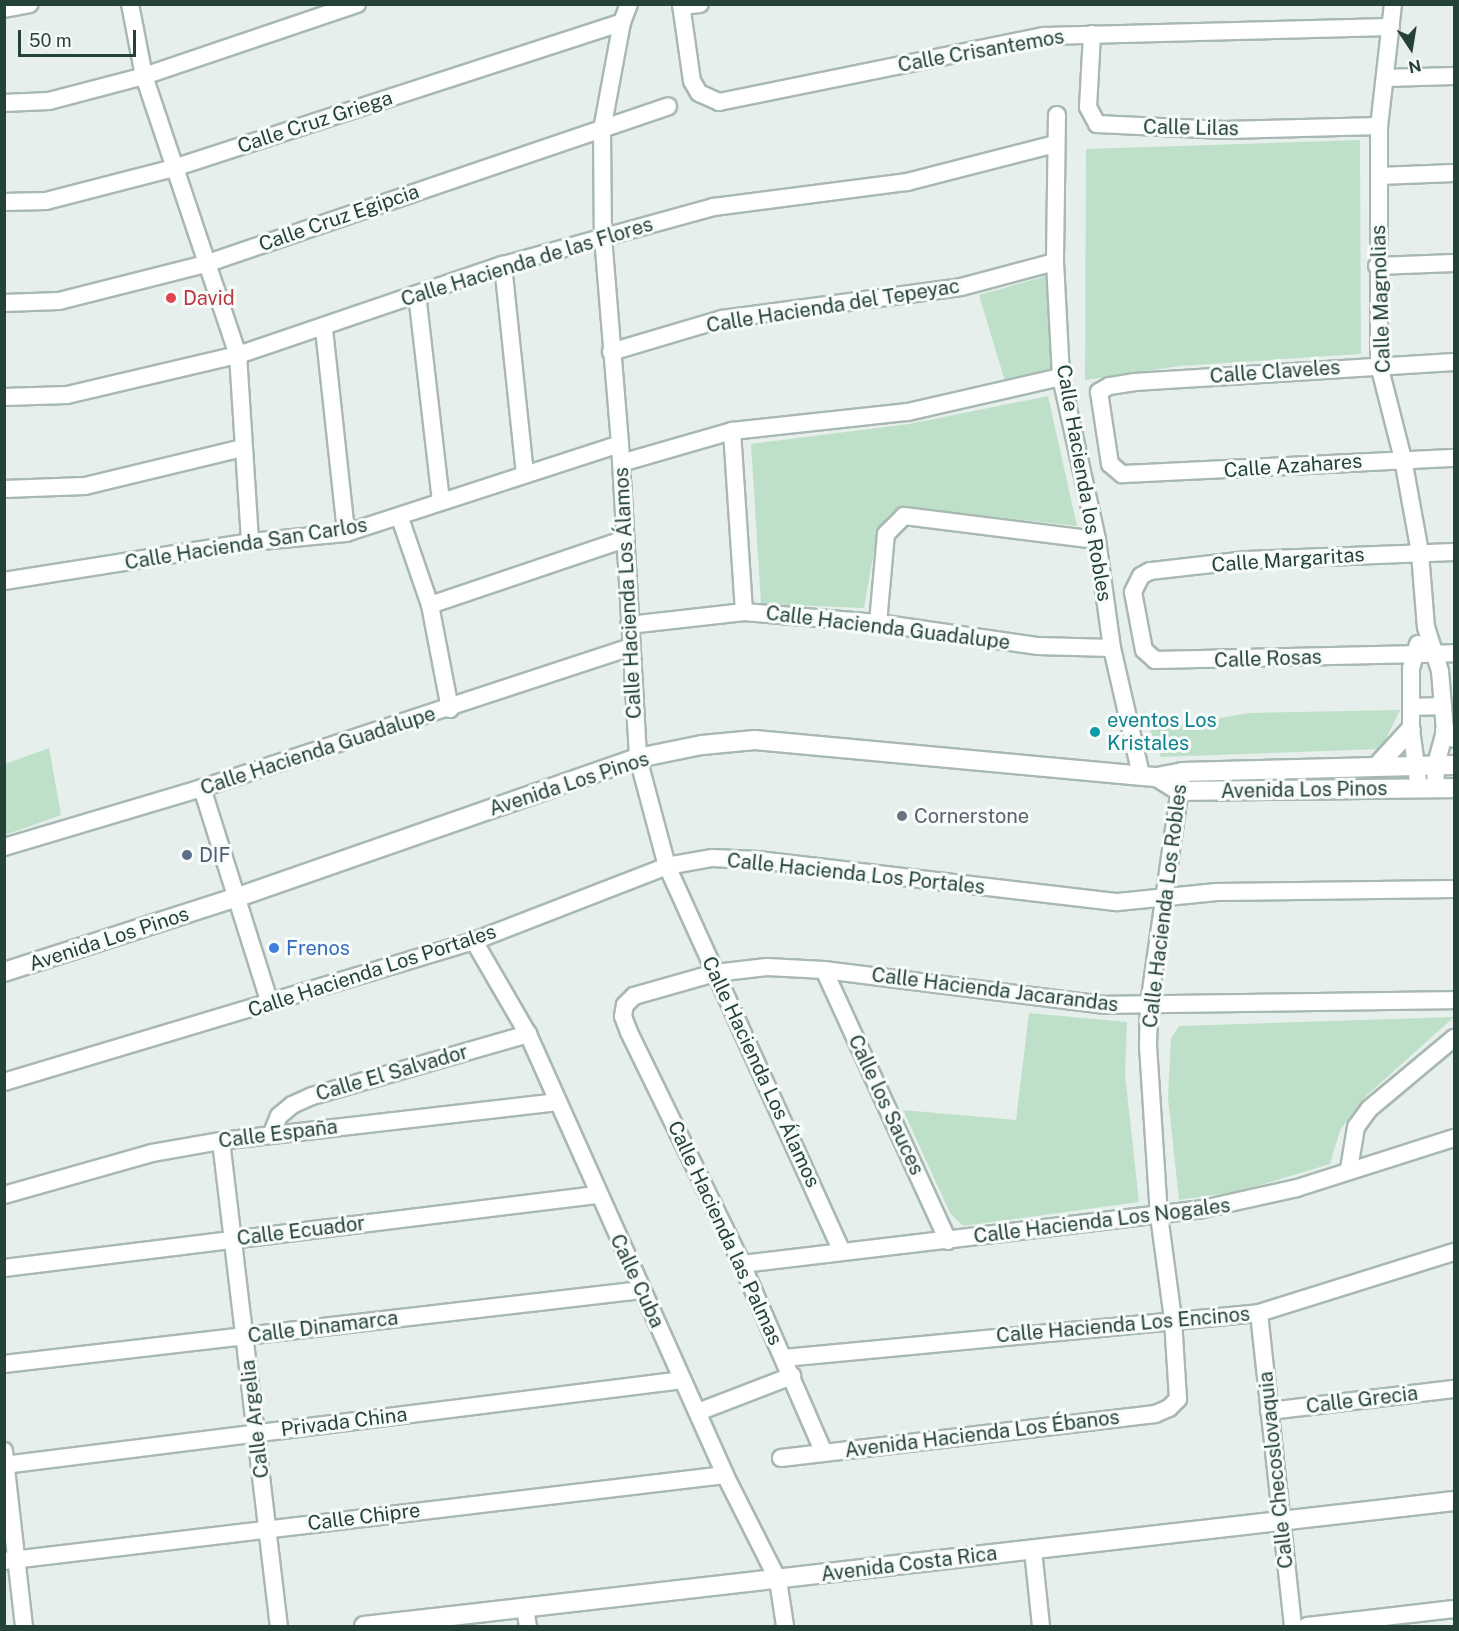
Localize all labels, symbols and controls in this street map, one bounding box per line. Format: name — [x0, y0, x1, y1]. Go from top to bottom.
scale bar — [21, 18, 140, 56]
north arrow — [1381, 18, 1441, 78]
street label: Calle Crisantemos — [896, 25, 1066, 77]
text: 50 m — [29, 30, 72, 51]
text: N — [1407, 56, 1423, 77]
street label: Calle Cruz Griega — [234, 86, 396, 158]
street label: Calle Lilas — [1143, 115, 1239, 141]
street label: Calle Cruz Egipcia — [256, 179, 422, 257]
street label: Calle Hacienda de las Flores — [398, 212, 656, 312]
street label: Calle Magnolias — [1366, 225, 1396, 373]
street label: Calle Hacienda del Tepeyac — [704, 274, 962, 338]
place label: David — [183, 286, 235, 310]
marker: David — [164, 291, 178, 305]
street label: Calle Claveles — [1209, 355, 1341, 389]
street label: Calle Hacienda los Robles — [1051, 363, 1117, 603]
street label: Calle Azahares — [1223, 449, 1363, 483]
street label: Calle Hacienda Los Álamos — [609, 466, 647, 720]
street label: Calle Hacienda San Carlos — [123, 513, 369, 575]
street label: Calle Margaritas — [1211, 543, 1365, 577]
street label: Calle Hacienda Guadalupe — [764, 601, 1012, 655]
street label: Calle Rosas — [1214, 645, 1322, 673]
street label: Calle Hacienda Guadalupe — [197, 702, 439, 800]
place label: eventos Los Kristales — [1107, 708, 1217, 755]
marker: eventos Los Kristales — [1088, 725, 1102, 739]
street label: Avenida Los Pinos — [486, 747, 652, 821]
street label: Avenida Los Pinos — [1220, 777, 1388, 803]
street label: Calle Hacienda Los Robles — [1138, 783, 1192, 1029]
place label: Cornerstone — [914, 804, 1029, 828]
marker: Cornerstone — [895, 809, 909, 823]
place label: DIF — [199, 843, 230, 867]
marker: DIF — [180, 848, 194, 862]
street label: Calle Hacienda Los Portales — [726, 849, 986, 899]
street label: Avenida Los Pinos — [26, 902, 192, 976]
street label: Calle Hacienda Los Portales — [245, 920, 499, 1022]
place label: Frenos — [286, 936, 350, 960]
marker: Frenos — [267, 941, 281, 955]
street label: Calle Hacienda Los Álamos — [697, 953, 825, 1191]
street label: Calle Hacienda Jacarandas — [870, 963, 1120, 1017]
street label: Calle los Sauces — [843, 1031, 929, 1179]
street label: Calle El Salvador — [313, 1040, 471, 1106]
street label: Calle España — [217, 1115, 339, 1153]
street label: Calle Hacienda las Palmas — [662, 1117, 788, 1349]
street label: Calle Hacienda Los Nogales — [972, 1193, 1232, 1249]
street label: Calle Ecuador — [235, 1211, 367, 1251]
street label: Calle Cuba — [605, 1230, 669, 1332]
street label: Calle Hacienda Los Encinos — [995, 1302, 1251, 1348]
street label: Calle Dinamarca — [246, 1306, 400, 1348]
street label: Calle Argelia — [236, 1358, 274, 1480]
street label: Calle Checoslovaquia — [1254, 1370, 1298, 1570]
street label: Calle Grecia — [1305, 1381, 1419, 1419]
street label: Privada China — [279, 1402, 409, 1442]
street label: Avenida Hacienda Los Ébanos — [843, 1405, 1121, 1463]
street label: Calle Chipre — [306, 1498, 422, 1536]
street label: Avenida Costa Rica — [820, 1541, 998, 1587]

